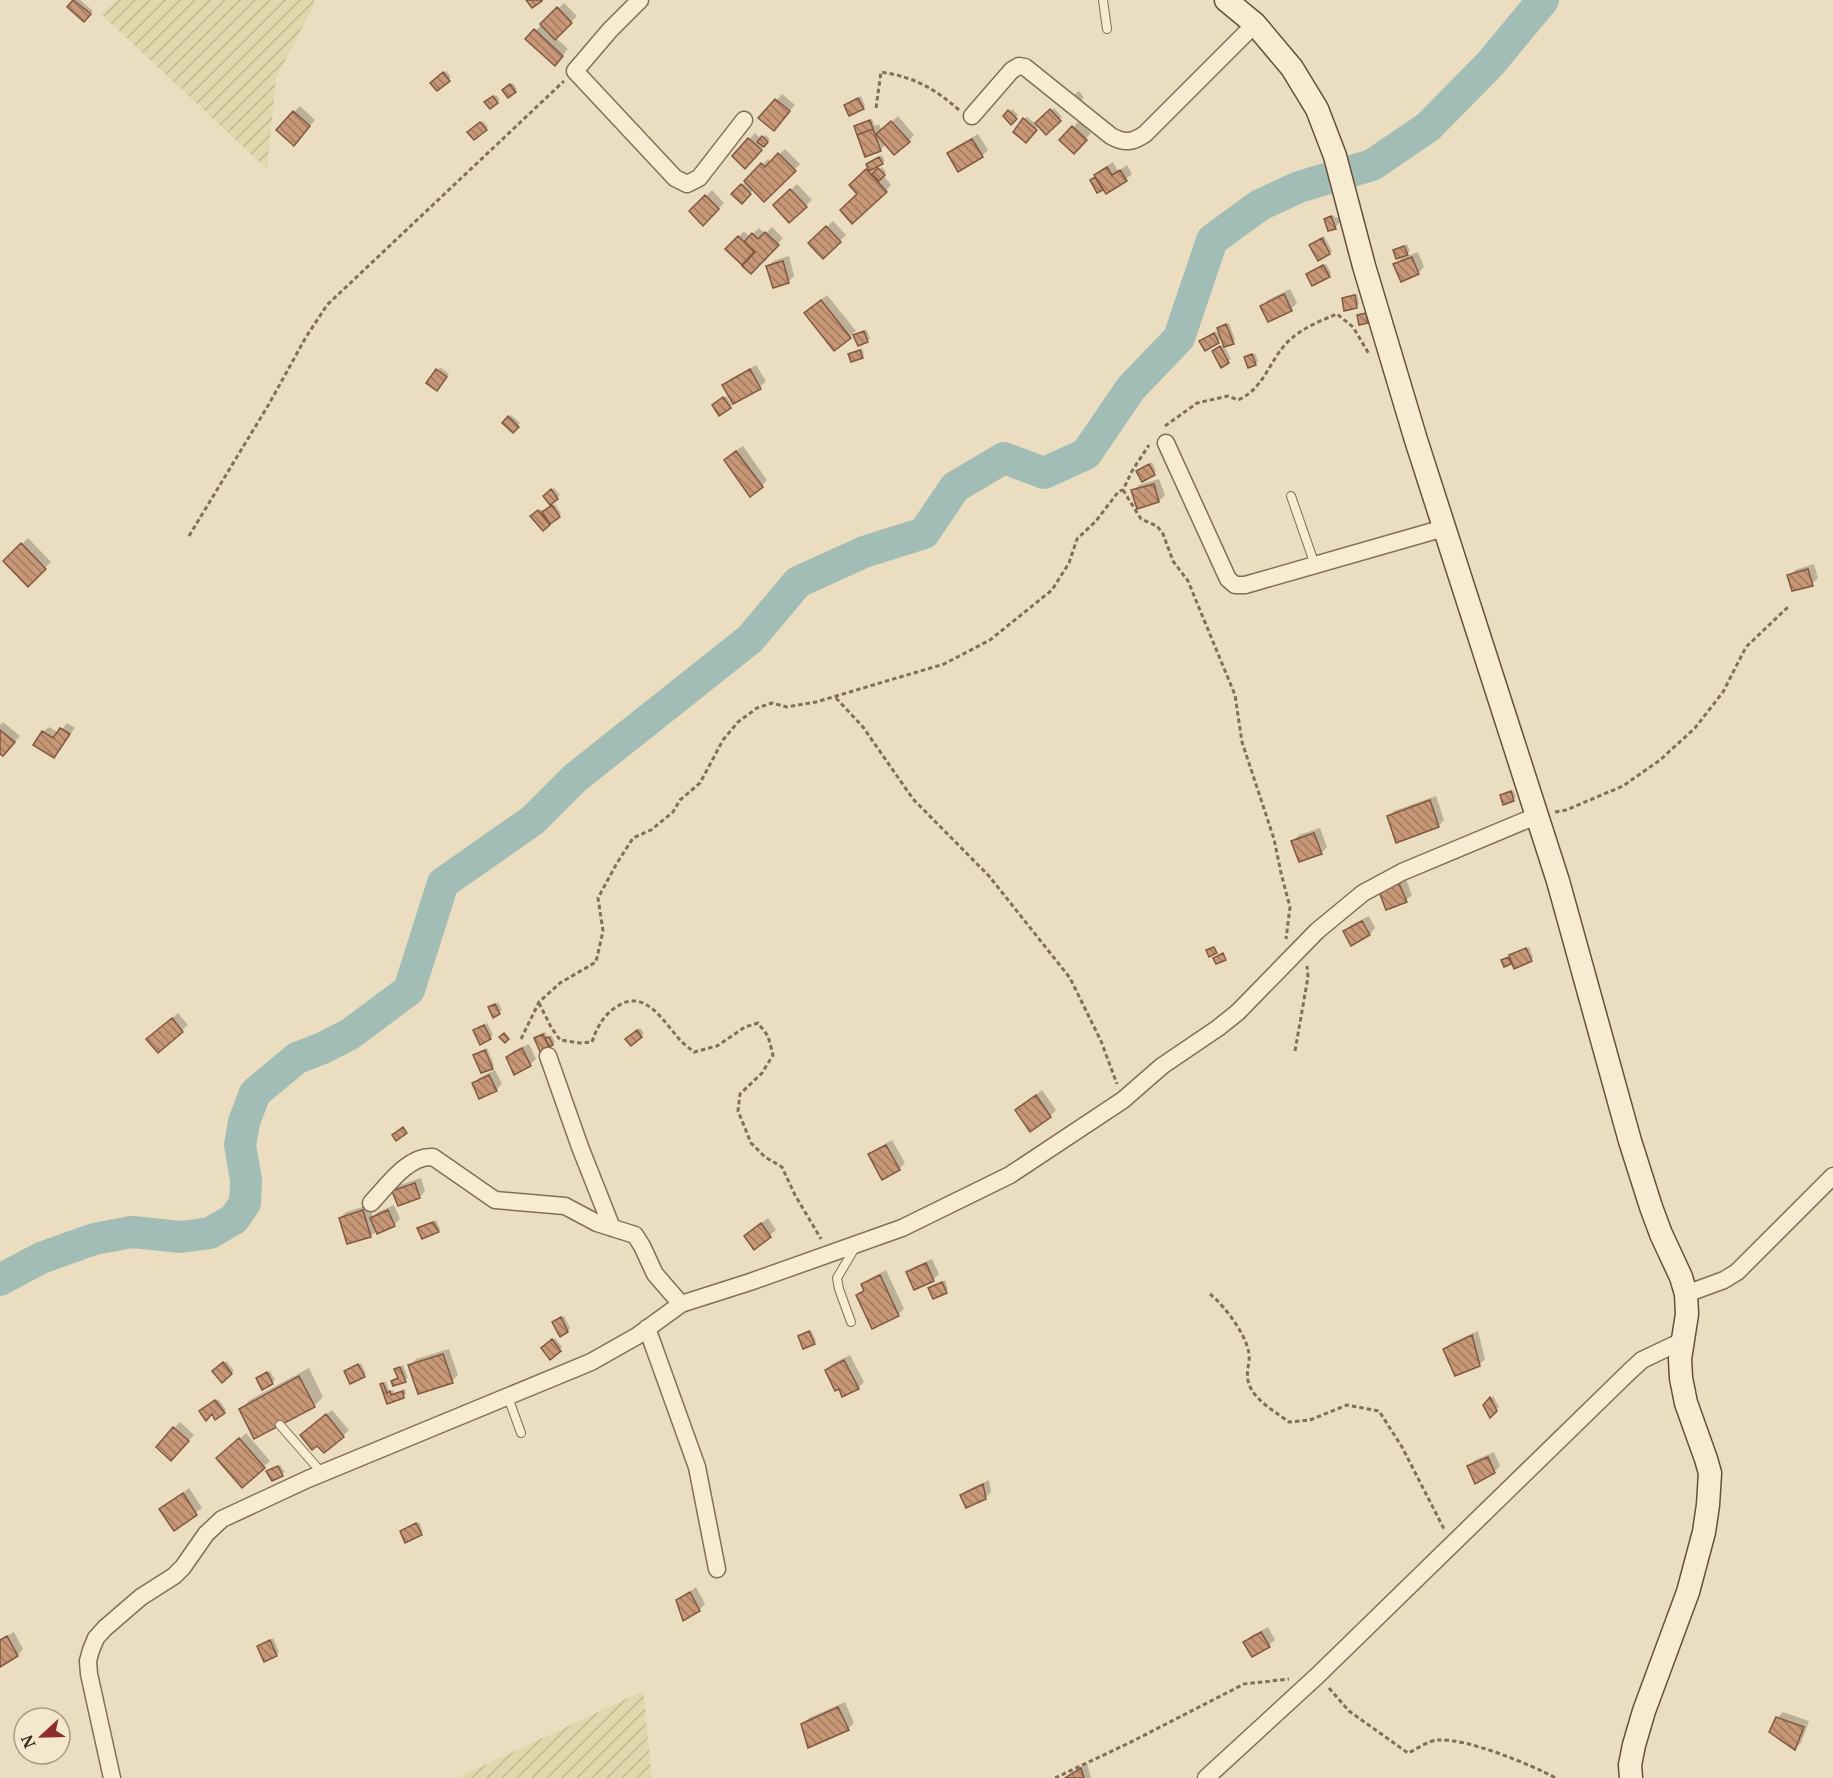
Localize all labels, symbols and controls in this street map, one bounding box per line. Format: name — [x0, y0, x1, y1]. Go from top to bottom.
north arrow — [12, 1706, 72, 1766]
text: N — [15, 1731, 41, 1752]

